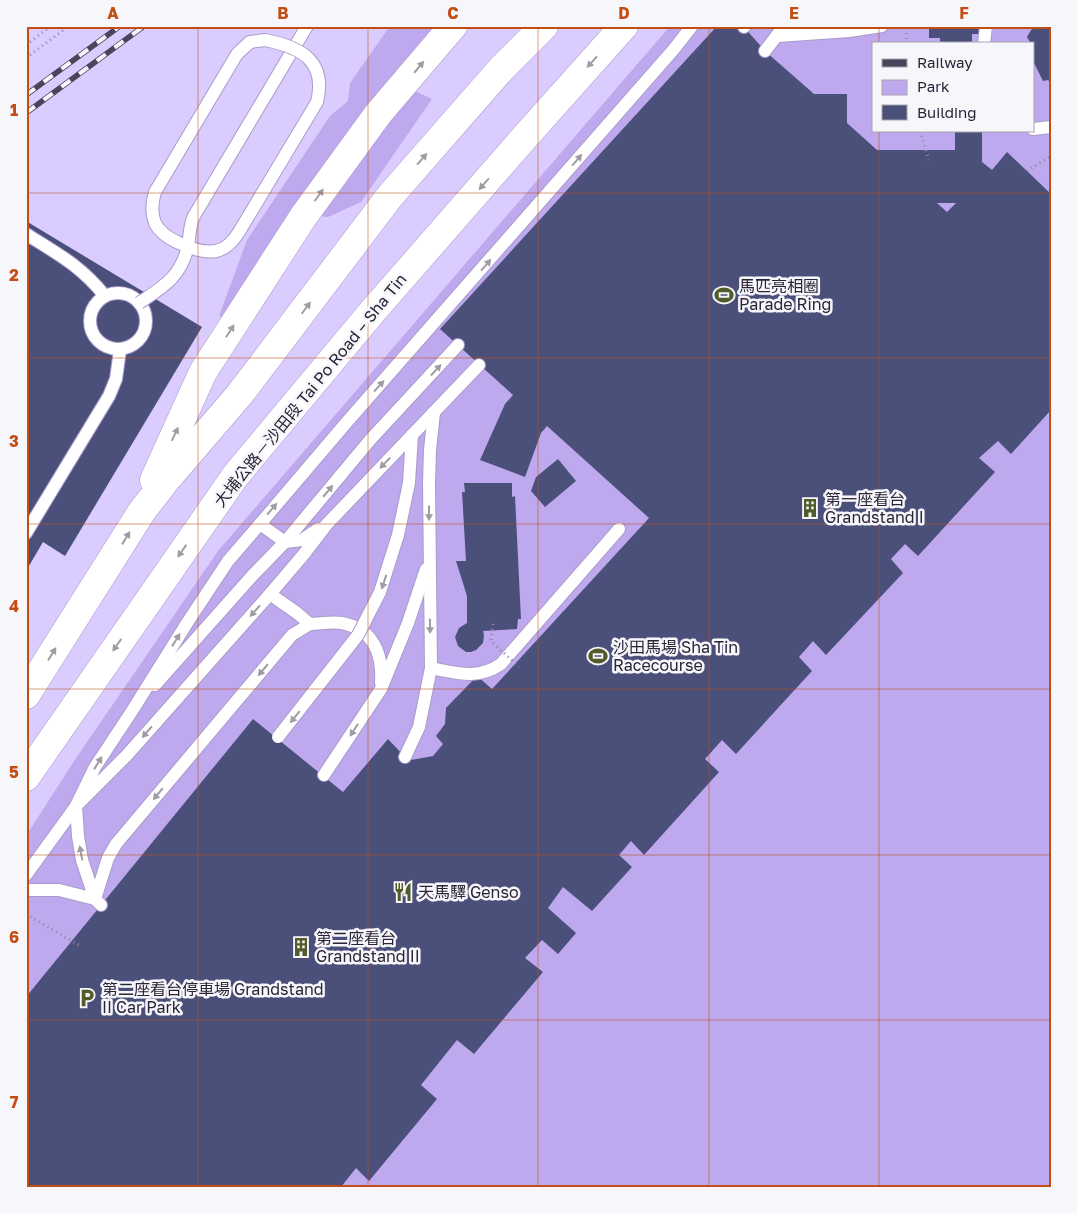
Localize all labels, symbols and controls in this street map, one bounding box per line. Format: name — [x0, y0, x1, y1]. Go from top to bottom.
text: A — [107, 3, 119, 23]
text: B — [277, 3, 289, 23]
text: C — [447, 3, 459, 23]
text: D — [618, 3, 630, 23]
text: E — [789, 3, 799, 23]
text: F — [959, 3, 969, 23]
legend — [872, 42, 1034, 132]
text: Railway — [917, 53, 973, 71]
one-way arrow — [586, 56, 598, 68]
one-way arrow — [413, 60, 424, 73]
text: Park — [917, 77, 950, 95]
text: 1 — [10, 100, 18, 120]
text: Building — [917, 103, 977, 121]
one-way arrow — [416, 154, 428, 166]
one-way arrow — [571, 155, 583, 167]
one-way arrow — [478, 177, 490, 189]
one-way arrow — [314, 188, 324, 202]
one-way arrow — [480, 259, 492, 271]
text: 2 — [9, 265, 19, 285]
street label: 大埔公路－沙田段 Tai Po Road – Sha Tin — [210, 269, 410, 511]
place label: 馬匹亮相圈 Parade Ring — [739, 276, 831, 314]
sports icon: 馬匹亮相圈 Parade Ring — [713, 284, 735, 306]
one-way arrow — [300, 302, 311, 315]
one-way arrow — [225, 324, 235, 337]
one-way arrow — [430, 364, 442, 376]
one-way arrow — [373, 380, 384, 393]
one-way arrow — [171, 427, 179, 441]
text: 3 — [9, 431, 19, 451]
one-way arrow — [379, 457, 391, 469]
one-way arrow — [322, 485, 333, 498]
place label: 第一座看台 Grandstand I — [825, 489, 924, 527]
building icon: 第一座看台 Grandstand I — [799, 497, 821, 519]
one-way arrow — [266, 504, 278, 516]
one-way arrow — [425, 505, 433, 521]
one-way arrow — [121, 531, 130, 544]
one-way arrow — [177, 545, 187, 558]
one-way arrow — [379, 575, 387, 590]
text: 4 — [9, 596, 19, 616]
one-way arrow — [249, 604, 260, 617]
one-way arrow — [427, 618, 435, 634]
one-way arrow — [171, 633, 181, 646]
place label: 沙田馬場 Sha Tin Racecourse — [613, 637, 738, 675]
one-way arrow — [112, 638, 122, 651]
sports icon: 沙田馬場 Sha Tin Racecourse — [587, 645, 609, 667]
one-way arrow — [48, 647, 57, 660]
one-way arrow — [257, 664, 268, 677]
one-way arrow — [289, 710, 300, 723]
one-way arrow — [349, 723, 359, 736]
one-way arrow — [141, 726, 152, 739]
one-way arrow — [93, 756, 102, 769]
text: 5 — [9, 762, 19, 782]
one-way arrow — [152, 788, 163, 801]
one-way arrow — [77, 846, 85, 861]
restaurant icon: 天馬驛 Genso — [392, 881, 414, 903]
place label: 天馬驛 Genso — [418, 882, 518, 902]
text: 6 — [9, 927, 19, 947]
place label: 第二座看台 Grandstand II — [316, 928, 420, 966]
building icon: 第二座看台 Grandstand II — [290, 936, 312, 958]
place label: 第二座看台停車場 Grandstand II Car Park — [102, 979, 324, 1017]
parking icon: 第二座看台停車場 Grandstand II Car Park — [76, 987, 98, 1009]
text: 7 — [10, 1092, 19, 1112]

